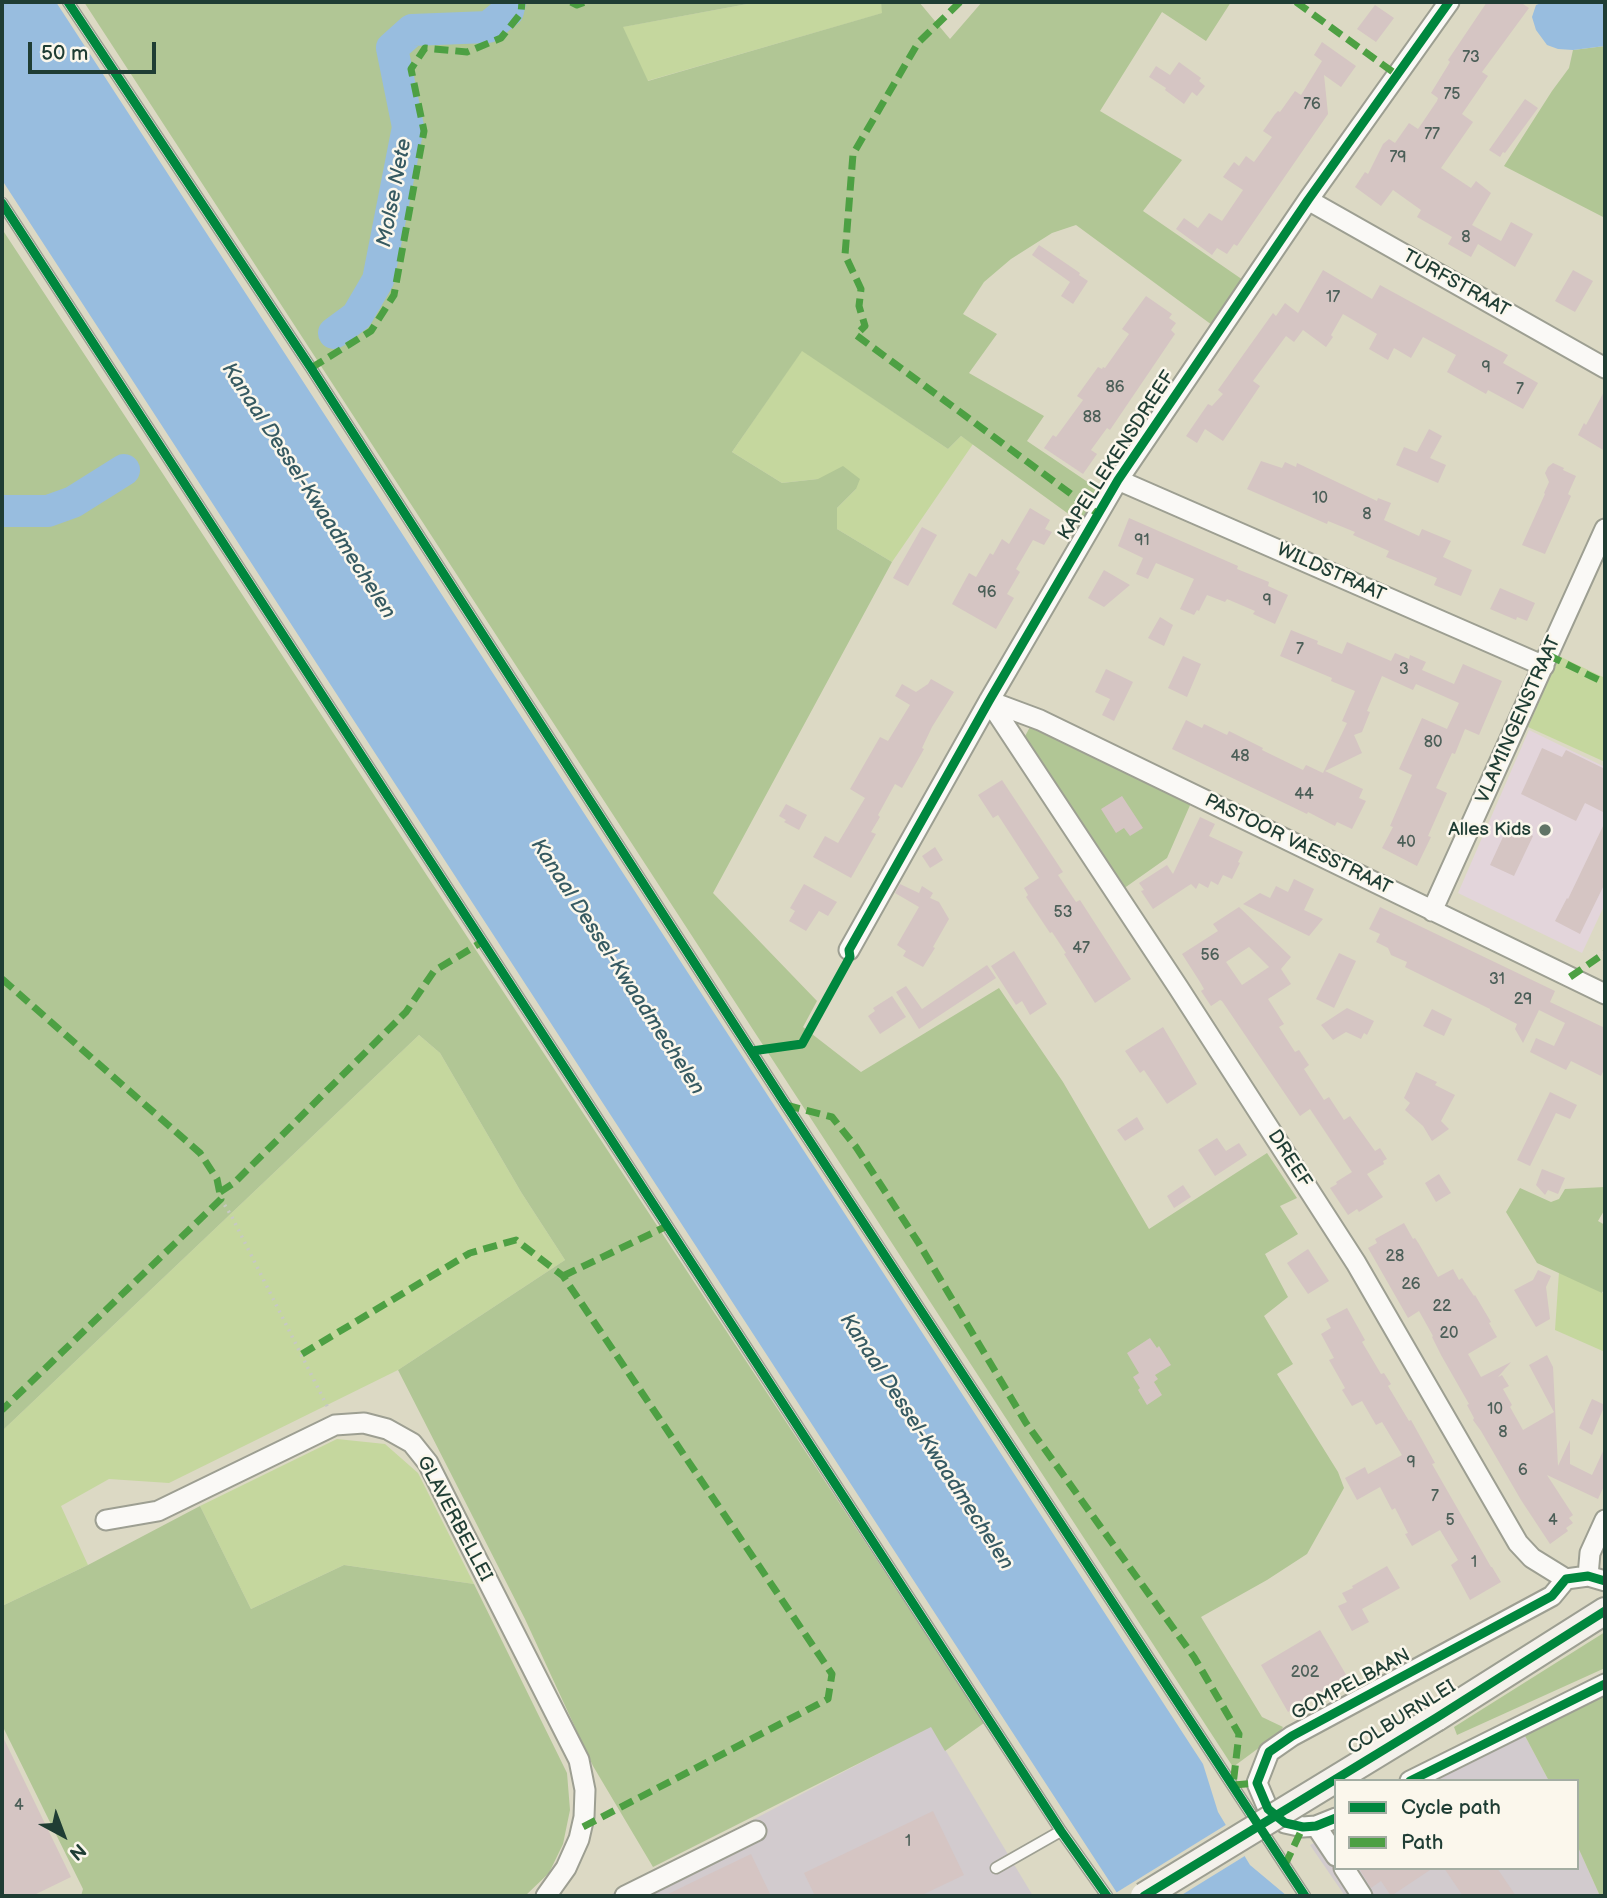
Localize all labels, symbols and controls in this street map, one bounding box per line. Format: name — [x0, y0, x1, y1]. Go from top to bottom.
scale bar — [32, 28, 159, 72]
text: 50 m — [41, 41, 88, 66]
house number: 73 — [1462, 48, 1480, 68]
house number: 75 — [1443, 85, 1461, 105]
house number: 76 — [1303, 95, 1321, 115]
house number: 77 — [1424, 125, 1440, 145]
water label: Molse Nete — [372, 137, 418, 249]
house number: 79 — [1389, 148, 1407, 168]
house number: 8 — [1461, 228, 1471, 248]
street label: TURFSTRAAT — [1398, 245, 1514, 323]
house number: 17 — [1326, 288, 1340, 308]
water label: Kanaal Dessel-Kwaadmechelen — [216, 358, 400, 624]
house number: 9 — [1481, 358, 1491, 378]
street label: KAPELLEKENSDREEF — [1054, 367, 1180, 545]
house number: 86 — [1105, 378, 1125, 398]
house number: 7 — [1516, 380, 1524, 400]
house number: 88 — [1083, 408, 1101, 428]
house number: 10 — [1312, 489, 1328, 509]
house number: 8 — [1362, 505, 1372, 525]
house number: 91 — [1134, 531, 1150, 551]
street label: WILDSTRAAT — [1273, 539, 1389, 607]
house number: 96 — [977, 583, 997, 603]
house number: 9 — [1262, 591, 1272, 611]
street label: VLAMINGENSTRAAT — [1472, 633, 1566, 807]
house number: 7 — [1296, 640, 1304, 660]
house number: 3 — [1399, 660, 1409, 680]
house number: 80 — [1424, 733, 1442, 753]
house number: 48 — [1230, 747, 1250, 767]
house number: 44 — [1294, 785, 1314, 805]
street label: PASTOOR VAESSTRAAT — [1201, 790, 1395, 900]
place label: Alles Kids — [1448, 819, 1531, 841]
marker: Alles Kids — [1537, 822, 1553, 838]
house number: 40 — [1396, 833, 1416, 853]
water label: Kanaal Dessel-Kwaadmechelen — [525, 834, 709, 1100]
house number: 53 — [1053, 903, 1073, 923]
house number: 47 — [1072, 939, 1090, 959]
house number: 56 — [1201, 946, 1219, 966]
house number: 31 — [1489, 970, 1505, 990]
house number: 29 — [1514, 990, 1532, 1010]
street label: DREEF — [1262, 1126, 1316, 1192]
house number: 28 — [1386, 1247, 1404, 1267]
house number: 26 — [1401, 1275, 1421, 1295]
house number: 22 — [1433, 1297, 1451, 1317]
water label: Kanaal Dessel-Kwaadmechelen — [834, 1309, 1018, 1575]
house number: 20 — [1440, 1324, 1458, 1344]
house number: 10 — [1487, 1400, 1503, 1420]
house number: 8 — [1498, 1423, 1508, 1443]
street label: GLAVERBELLEI — [411, 1452, 497, 1586]
house number: 9 — [1406, 1453, 1416, 1473]
house number: 6 — [1518, 1461, 1528, 1481]
house number: 7 — [1431, 1487, 1439, 1507]
house number: 5 — [1445, 1511, 1455, 1531]
house number: 4 — [1548, 1511, 1558, 1531]
house number: 1 — [1471, 1553, 1477, 1573]
street label: GOMPELBAAN — [1288, 1644, 1414, 1726]
house number: 202 — [1291, 1663, 1319, 1683]
street label: COLBURNLEI — [1344, 1676, 1460, 1760]
legend — [1334, 1779, 1579, 1870]
text: Cycle path — [1401, 1795, 1501, 1820]
house number: 4 — [14, 1796, 24, 1816]
north arrow — [28, 1800, 98, 1870]
text: Path — [1401, 1830, 1443, 1855]
house number: 1 — [905, 1832, 911, 1852]
text: N — [64, 1838, 90, 1865]

